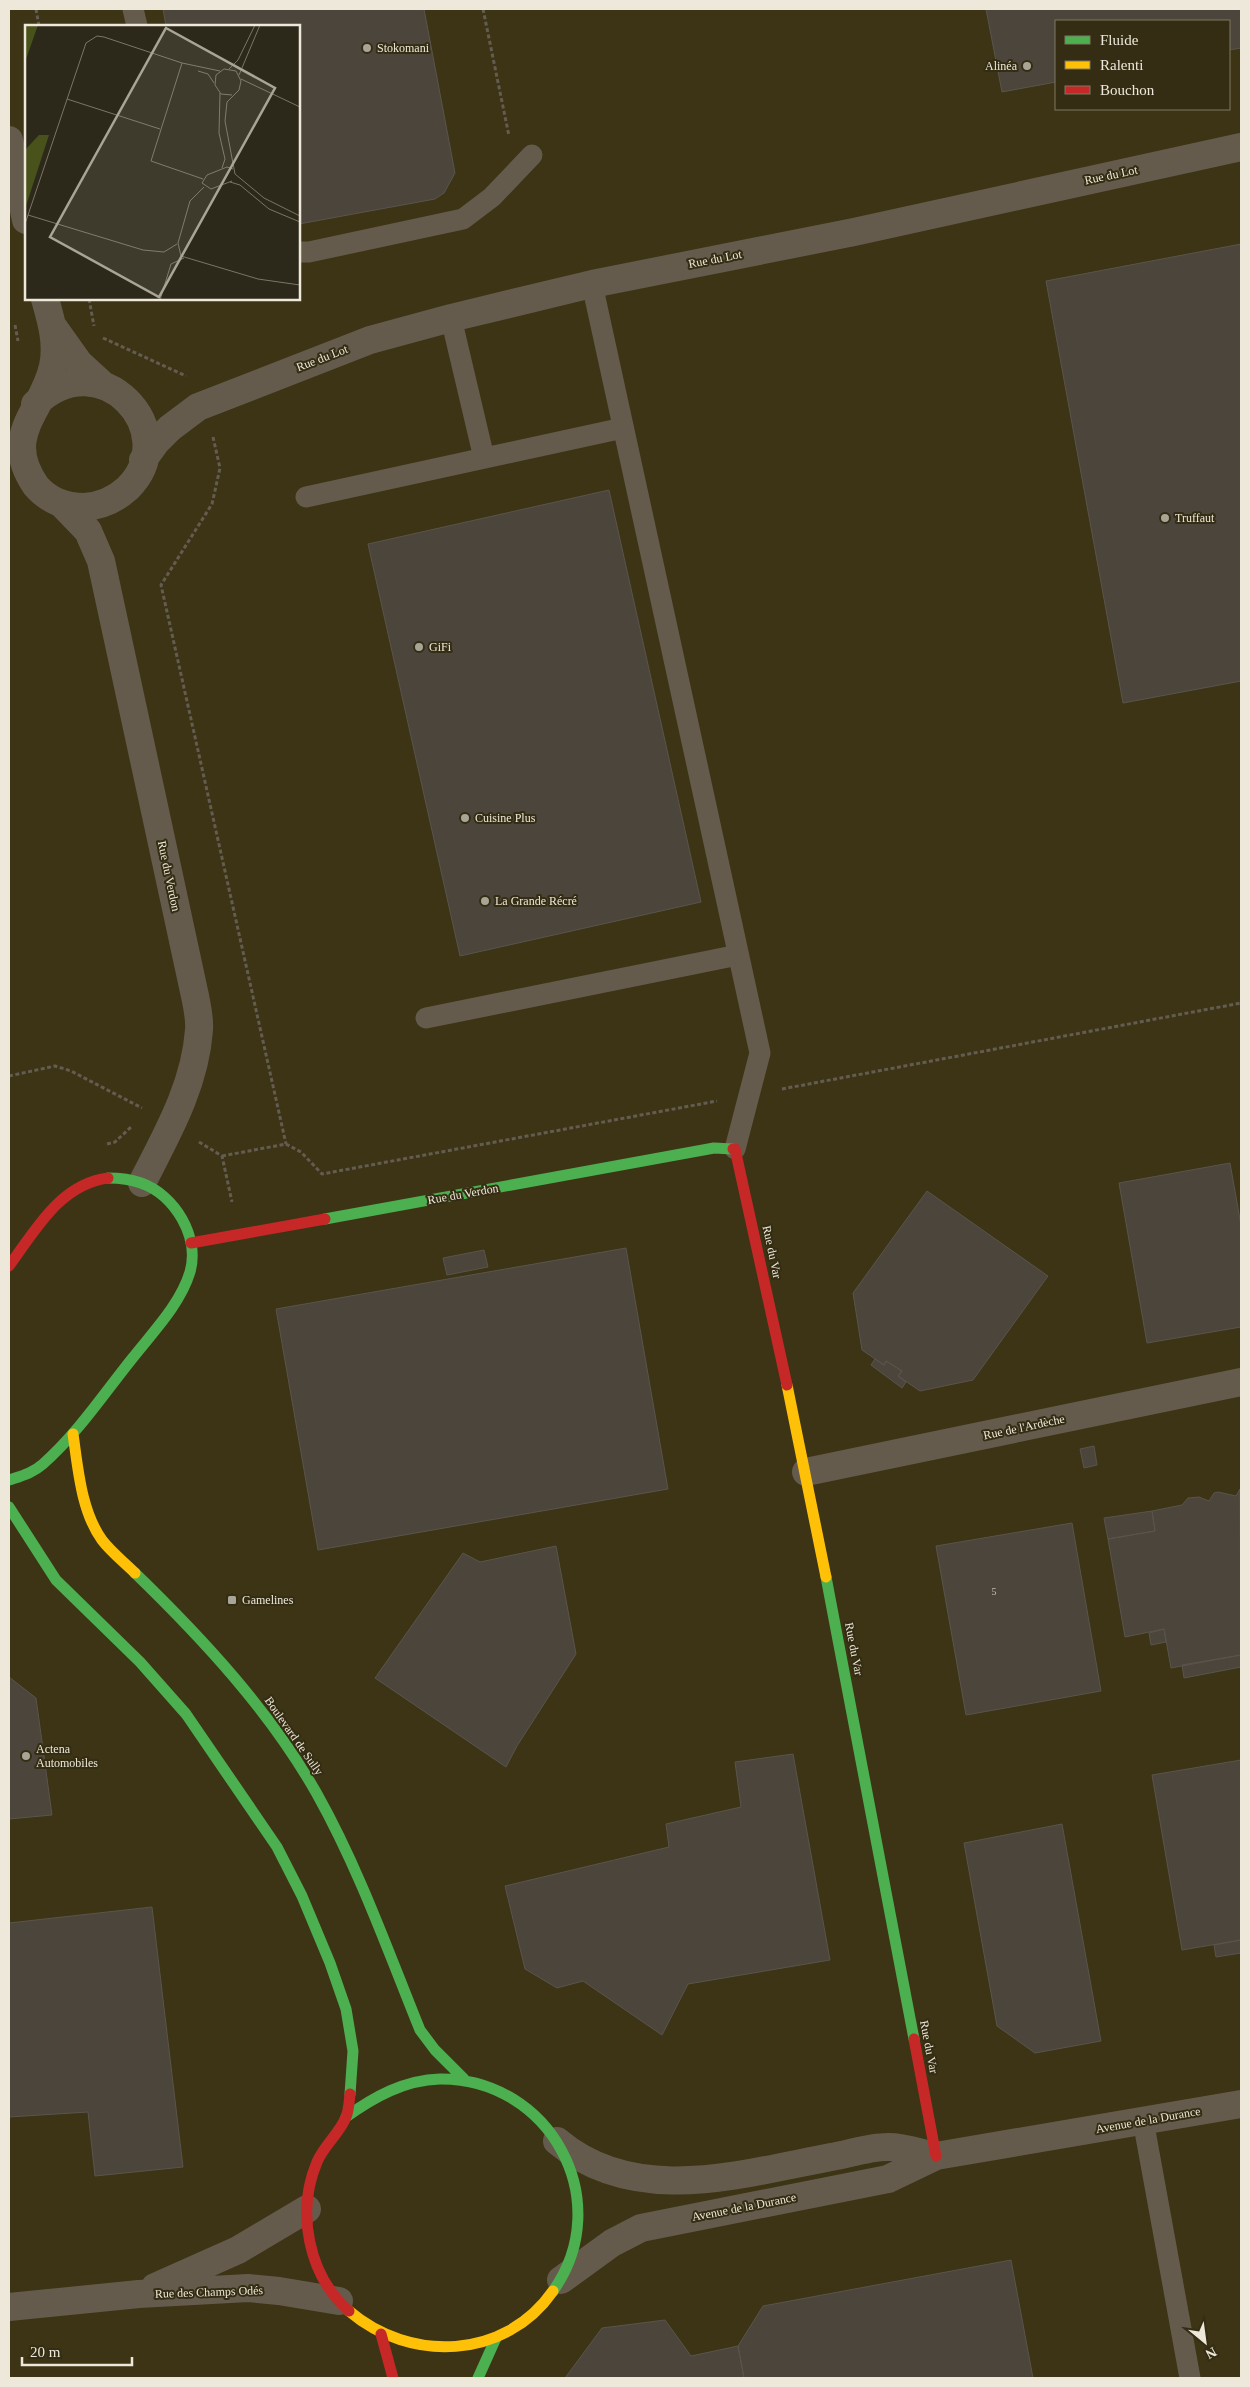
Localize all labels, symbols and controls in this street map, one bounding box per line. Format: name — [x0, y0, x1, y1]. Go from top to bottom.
legend — [1055, 20, 1230, 110]
inset map — [25, 25, 300, 300]
text: Fluide — [1100, 32, 1139, 48]
place label: Stokomani — [377, 41, 430, 55]
marker: Stokomani — [361, 42, 373, 54]
text: Ralenti — [1100, 57, 1143, 73]
place label: Alinéa — [985, 59, 1018, 73]
marker: Alinéa — [1021, 60, 1033, 72]
text: Bouchon — [1100, 82, 1155, 98]
street label: Rue du Lot — [1083, 162, 1140, 187]
street label: Rue du Lot — [687, 247, 743, 271]
street label: Rue du Lot — [294, 342, 350, 374]
place label: Truffaut — [1175, 511, 1215, 525]
marker: Truffaut — [1159, 512, 1171, 524]
place label: GiFi — [429, 640, 452, 654]
marker: GiFi — [413, 641, 425, 653]
place label: Cuisine Plus — [475, 811, 536, 825]
marker: Cuisine Plus — [459, 812, 471, 824]
street label: Rue du Verdon — [155, 839, 183, 913]
place label: La Grande Récré — [495, 894, 577, 908]
marker: La Grande Récré — [479, 895, 491, 907]
street label: Rue du Verdon — [426, 1181, 500, 1207]
street label: Rue du Var — [760, 1224, 784, 1280]
street label: Rue de l'Ardèche — [982, 1412, 1066, 1442]
house number: 5 — [992, 1586, 997, 1597]
place label: Gamelines — [242, 1593, 294, 1607]
marker: Gamelines — [226, 1594, 238, 1606]
street label: Rue du Var — [842, 1621, 866, 1677]
street label: Boulevard de Sully — [262, 1694, 326, 1778]
place label: Actena Automobiles — [36, 1742, 98, 1770]
marker: Actena Automobiles — [20, 1750, 32, 1762]
street label: Rue du Var — [917, 2019, 941, 2075]
street label: Avenue de la Durance — [1095, 2104, 1201, 2136]
street label: Avenue de la Durance — [691, 2190, 797, 2224]
street label: Rue des Champs Odés — [155, 2283, 264, 2301]
north arrow — [1180, 2317, 1230, 2367]
scale bar — [22, 2334, 132, 2366]
text: 20 m — [30, 2344, 61, 2360]
text: N — [1203, 2344, 1219, 2362]

